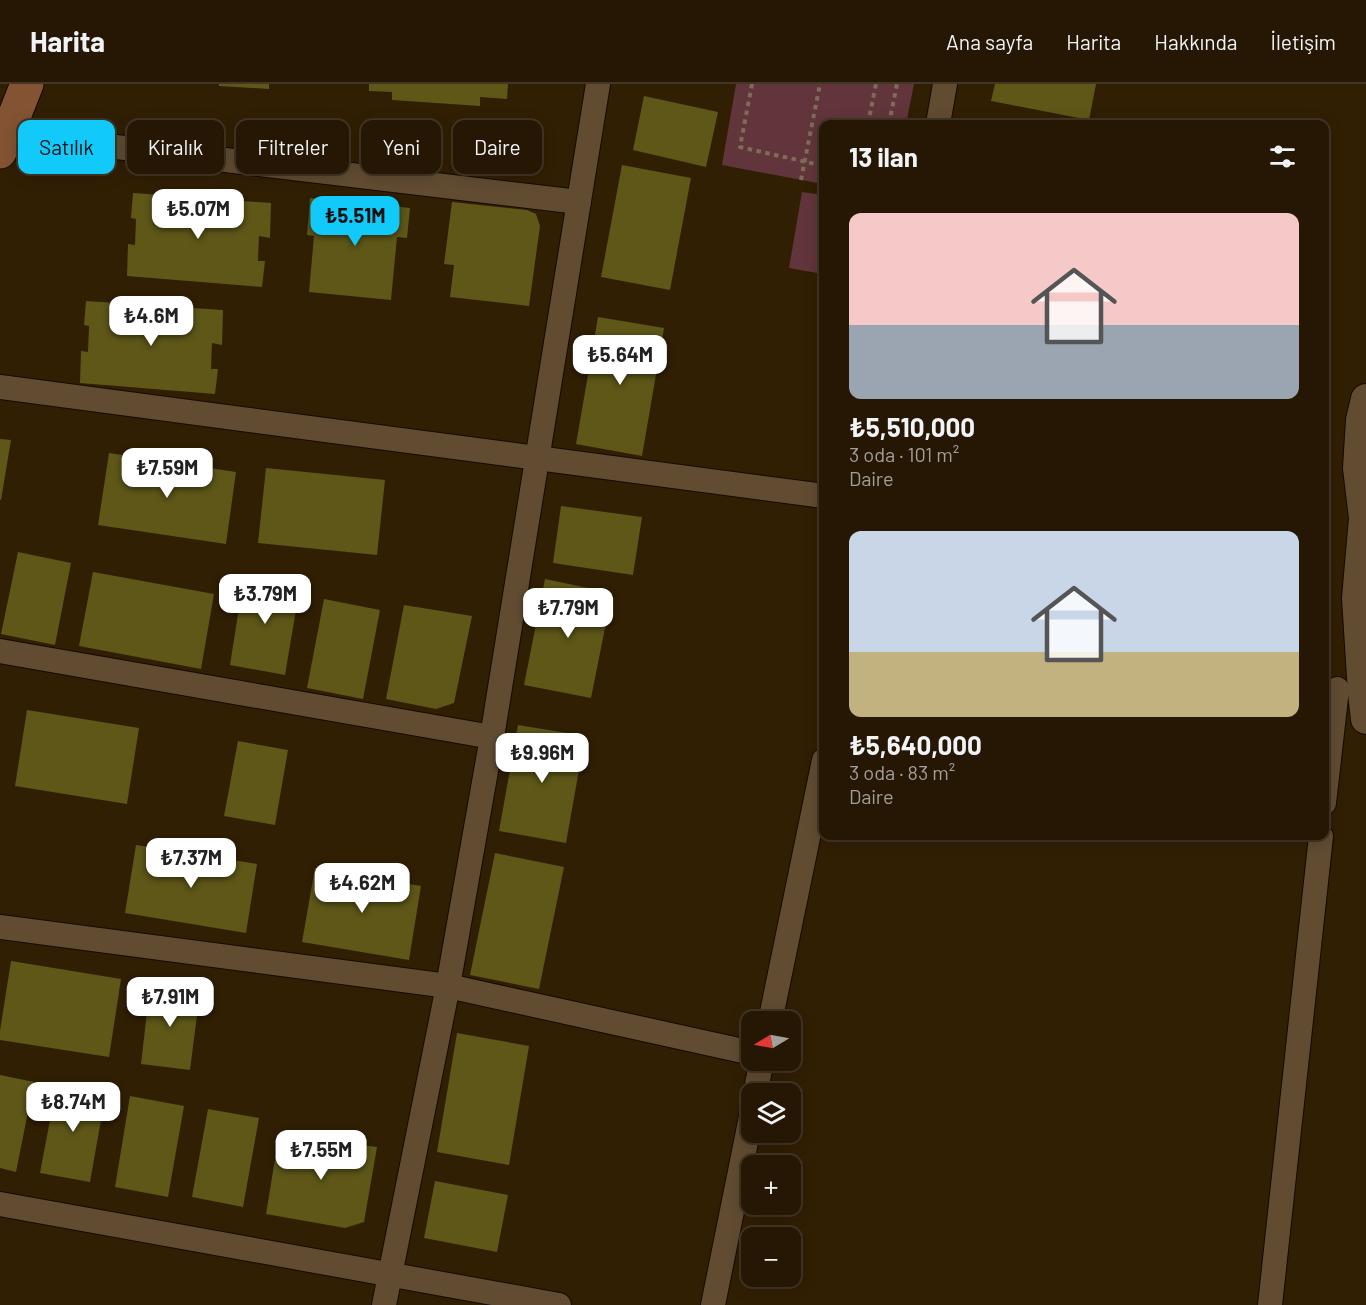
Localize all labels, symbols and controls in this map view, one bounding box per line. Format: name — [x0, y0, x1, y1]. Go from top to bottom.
text: Harita — [30, 24, 105, 58]
text: Ana sayfa — [946, 29, 1033, 54]
text: Harita — [1066, 29, 1121, 54]
text: Hakkında — [1154, 29, 1238, 54]
text: İletişim — [1271, 29, 1336, 54]
chip: Satılık — [18, 120, 115, 174]
chip: Kiralık — [127, 120, 224, 174]
chip: Filtreler — [236, 120, 349, 174]
chip: Yeni — [361, 120, 441, 174]
chip: Daire — [453, 120, 542, 174]
icon: filters — [1266, 140, 1299, 173]
text: 13 ilan — [849, 141, 918, 172]
pin: ₺5.07M — [149, 189, 247, 240]
text: ₺5.07M — [166, 196, 230, 220]
pin: ₺5.51M — [306, 196, 404, 247]
text: ₺5.51M — [324, 203, 386, 227]
icon: home — [1020, 252, 1128, 360]
pin: ₺4.6M — [109, 296, 193, 347]
text: ₺4.6M — [123, 303, 179, 327]
pin: ₺5.64M — [571, 335, 669, 386]
text: ₺5.64M — [587, 342, 653, 366]
text: ₺5,510,000 — [849, 411, 975, 442]
text: 3 oda · 101 m² — [849, 442, 959, 466]
pin: ₺7.59M — [118, 448, 216, 499]
text: ₺7.59M — [136, 455, 198, 479]
text: Daire — [849, 466, 894, 490]
icon: home — [1020, 570, 1128, 678]
pin: ₺3.79M — [216, 574, 314, 625]
text: ₺3.79M — [233, 581, 297, 605]
pin: ₺7.79M — [519, 588, 617, 639]
text: ₺7.79M — [537, 595, 599, 619]
text: ₺5,640,000 — [849, 729, 982, 760]
pin: ₺9.96M — [493, 733, 591, 784]
text: ₺9.96M — [510, 740, 574, 764]
text: 3 oda · 83 m² — [849, 760, 955, 784]
text: Daire — [849, 784, 894, 808]
pin: ₺7.37M — [142, 838, 240, 889]
text: ₺7.37M — [160, 845, 222, 869]
pin: ₺4.62M — [313, 863, 411, 914]
text: ₺4.62M — [329, 870, 395, 894]
pin: ₺7.91M — [121, 977, 219, 1028]
text: ₺7.91M — [141, 984, 199, 1008]
north arrow — [741, 1011, 801, 1071]
map controls — [741, 1011, 801, 1287]
pin: ₺8.74M — [24, 1082, 122, 1133]
button: layers — [741, 1083, 801, 1143]
text: ₺8.74M — [40, 1089, 106, 1113]
pin: ₺7.55M — [272, 1130, 370, 1181]
text: ₺7.55M — [290, 1137, 352, 1161]
button: + — [741, 1155, 801, 1215]
button: − — [741, 1227, 801, 1287]

